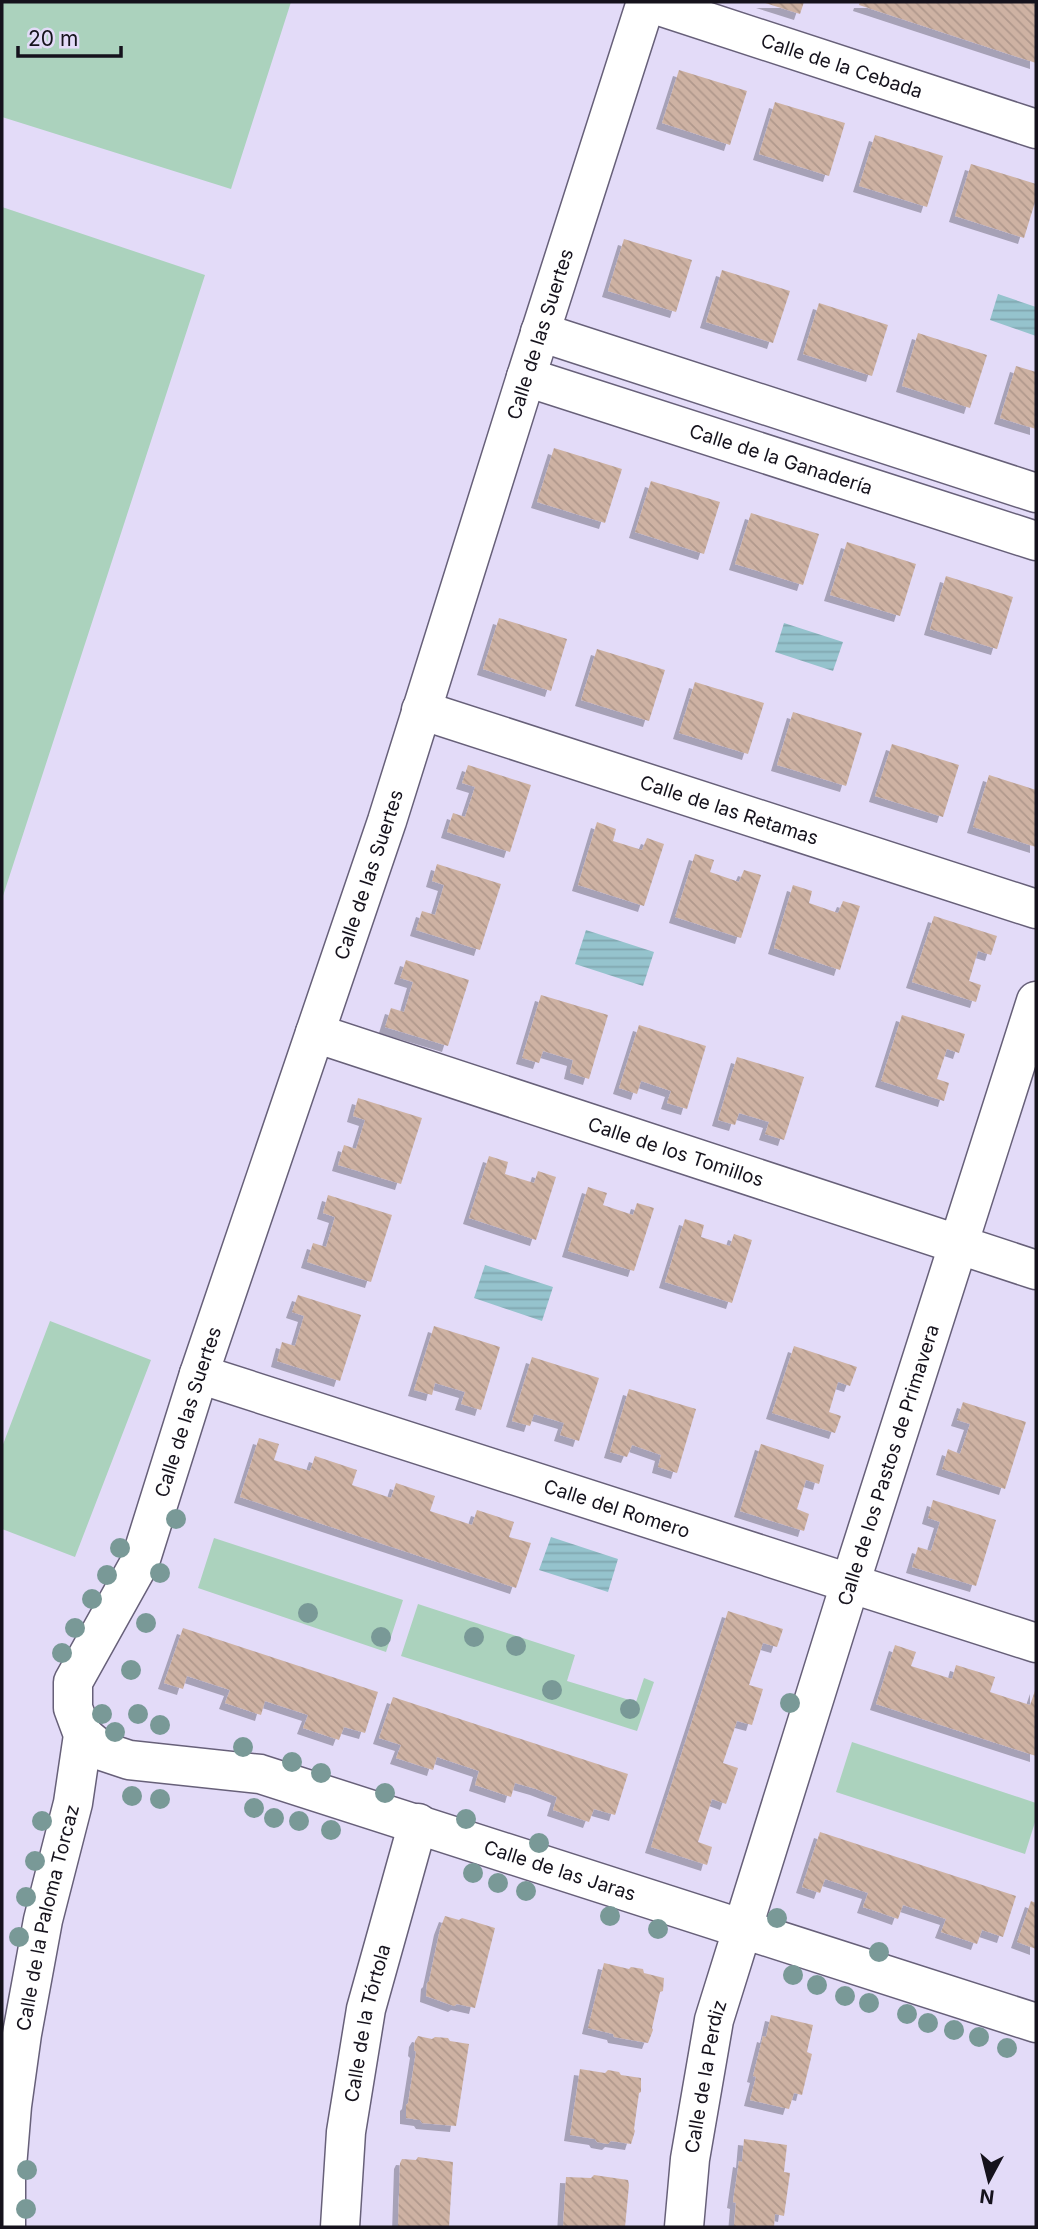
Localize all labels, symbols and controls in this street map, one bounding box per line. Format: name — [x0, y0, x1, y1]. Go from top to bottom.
scale bar — [18, 14, 121, 58]
text: 20 m — [28, 26, 78, 51]
street label: Calle de la Cebada — [758, 29, 926, 103]
street label: Calle de las Suertes — [502, 246, 578, 422]
street label: Calle de la Ganadería — [687, 419, 876, 499]
street label: Calle de las Retamas — [637, 770, 821, 849]
street label: Calle de las Suertes — [329, 787, 408, 963]
street label: Calle de los Tomillos — [585, 1112, 767, 1191]
street label: Calle de los Pastos de Primavera — [832, 1321, 944, 1608]
street label: Calle de las Suertes — [150, 1324, 226, 1500]
street label: Calle del Romero — [541, 1474, 693, 1543]
street label: Calle de la Paloma Torcaz — [11, 1802, 84, 2033]
street label: Calle de las Jaras — [481, 1835, 639, 1905]
street label: Calle de la Tórtola — [339, 1942, 395, 2104]
street label: Calle de la Perdiz — [680, 1997, 731, 2155]
north arrow — [954, 2145, 1024, 2215]
text: N — [978, 2184, 996, 2209]

